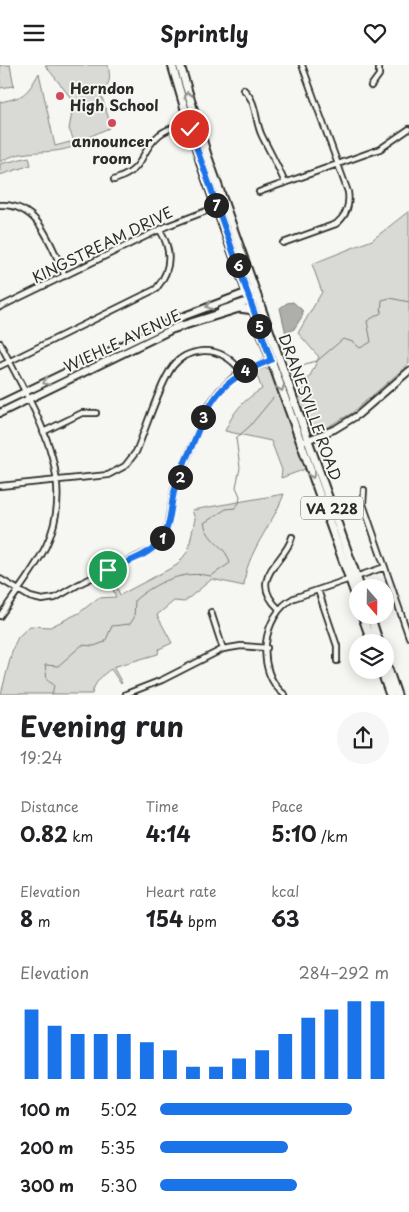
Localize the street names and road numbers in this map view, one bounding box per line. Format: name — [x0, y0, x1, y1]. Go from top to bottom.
street label: KINGSTREAM DRIVE — [28, 200, 176, 288]
street label: WIEHLE AVENUE — [60, 303, 184, 377]
street label: DRANESVILLE ROAD — [274, 330, 348, 484]
road number: VA 228 — [301, 497, 363, 519]

